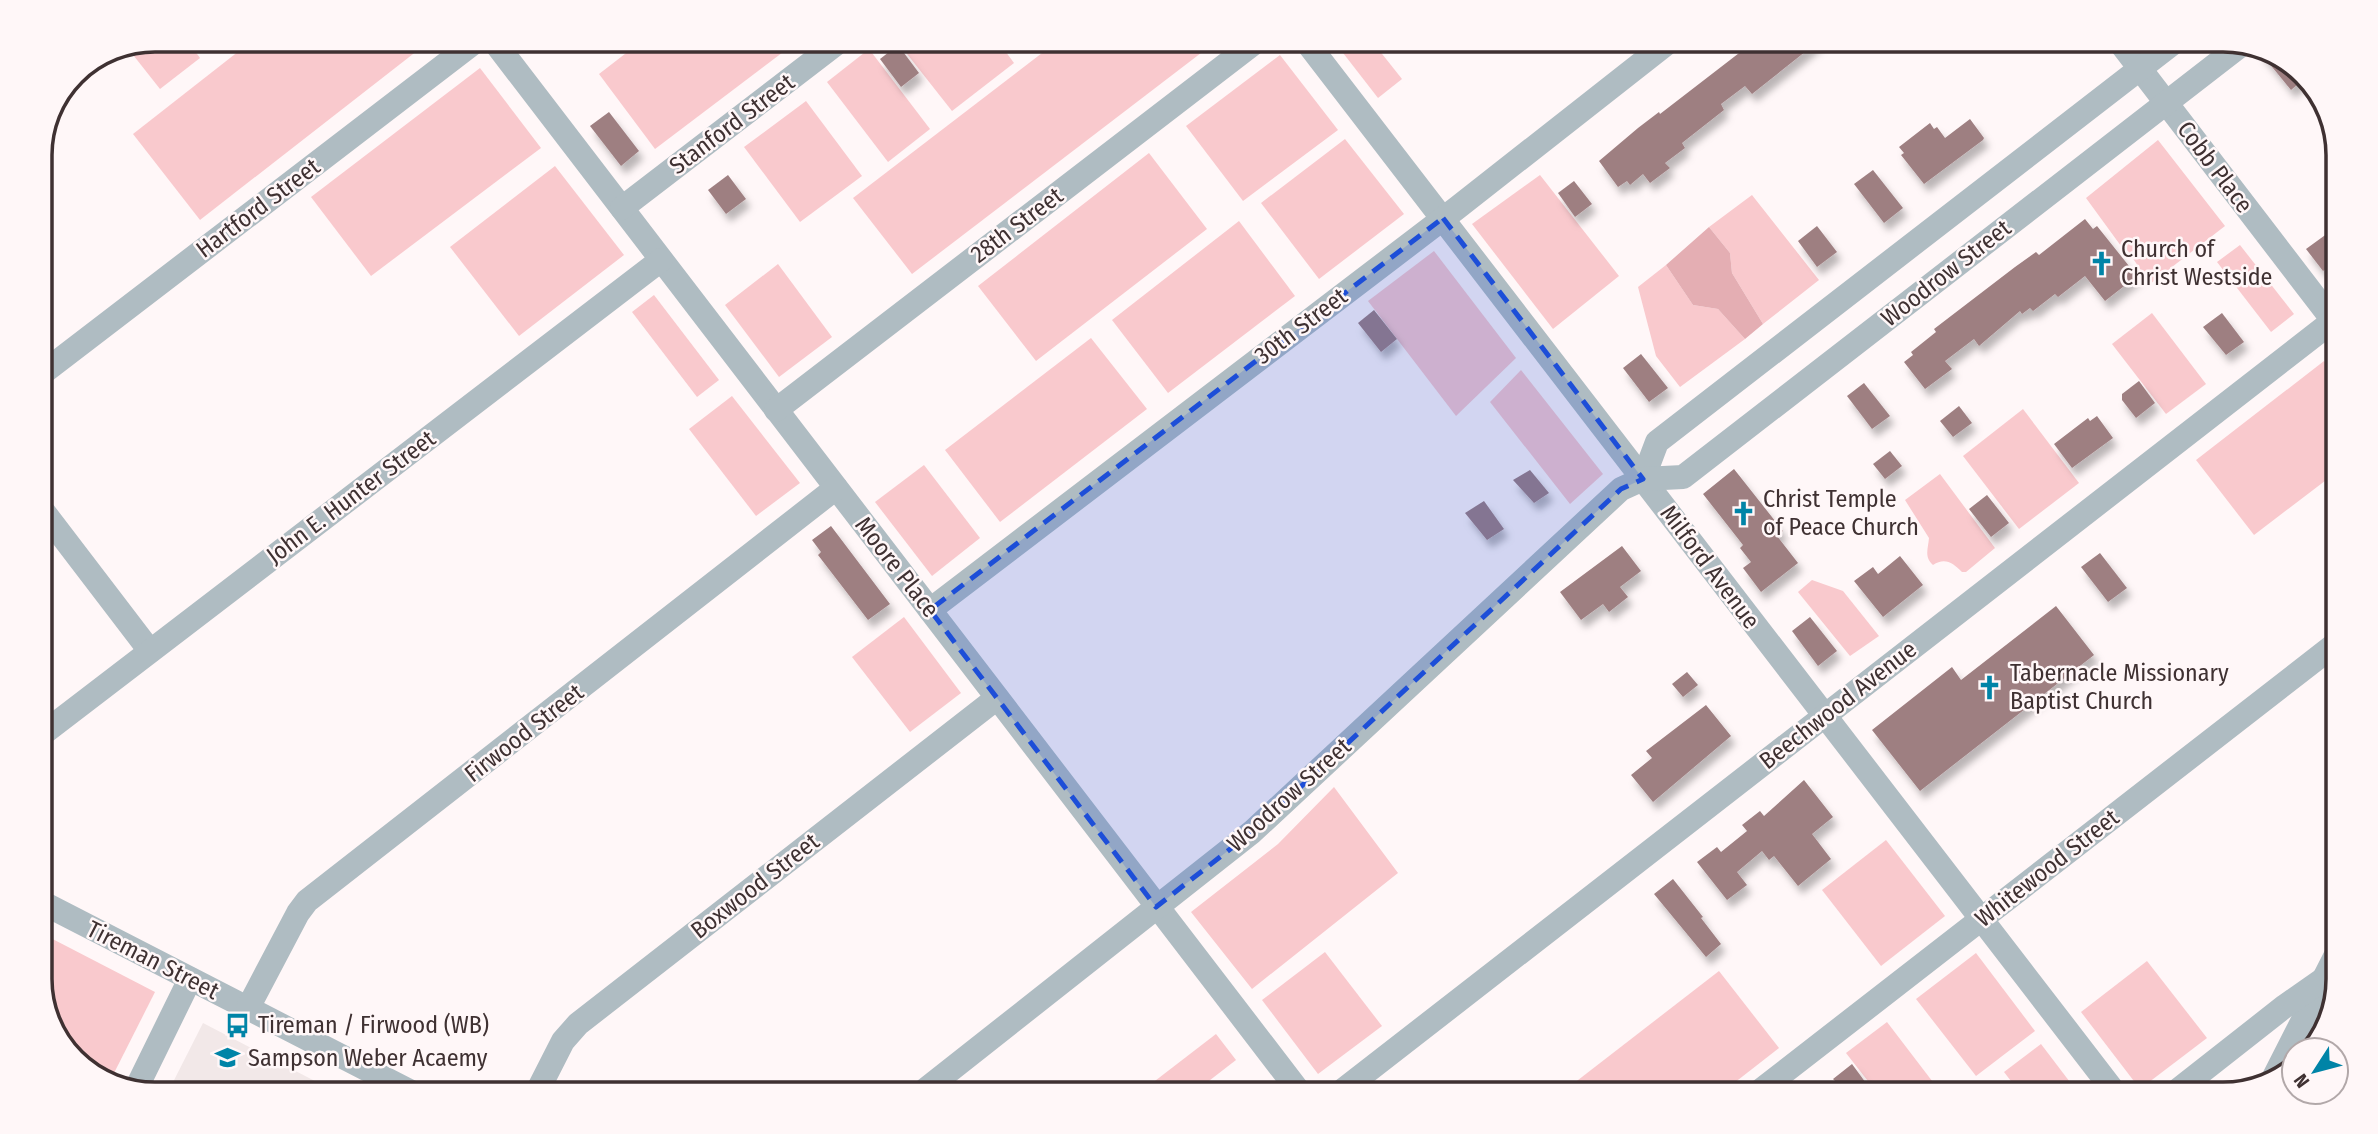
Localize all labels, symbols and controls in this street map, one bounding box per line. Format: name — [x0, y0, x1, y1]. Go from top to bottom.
street label: Stanford Street — [664, 68, 800, 180]
street label: Cobb Place — [2171, 116, 2259, 218]
street label: Hartford Street — [191, 152, 325, 264]
street label: 28th Street — [966, 181, 1069, 269]
street label: Woodrow Street — [1876, 214, 2016, 332]
place label: Church of Christ Westside — [2121, 235, 2272, 291]
church icon: Church of Christ Westside — [2087, 249, 2115, 277]
street label: 30th Street — [1249, 282, 1353, 370]
street label: John E. Hunter Street — [261, 424, 441, 570]
place label: Christ Temple of Peace Church — [1763, 485, 1919, 541]
church icon: Christ Temple of Peace Church — [1729, 499, 1757, 527]
street label: Milford Avenue — [1654, 500, 1766, 634]
street label: Moore Place — [849, 511, 945, 623]
street label: Beechwood Avenue — [1754, 635, 1922, 775]
place label: Tabernacle Missionary Baptist Church — [2010, 659, 2229, 715]
church icon: Tabernacle Missionary Baptist Church — [1976, 673, 2004, 701]
street label: Firwood Street — [459, 678, 589, 788]
street label: Woodrow Street — [1221, 732, 1357, 858]
street label: Whitewood Street — [1970, 803, 2124, 933]
street label: Boxwood Street — [685, 827, 825, 945]
street label: Tireman Street — [82, 915, 224, 1005]
bus stop icon: Tireman / Firwood (WB) — [224, 1011, 252, 1039]
place label: Tireman / Firwood (WB) — [258, 1011, 489, 1039]
north arrow — [2280, 1036, 2350, 1106]
school or university icon: Sampson Weber Acaemy — [214, 1044, 242, 1072]
place label: Sampson Weber Acaemy — [248, 1044, 488, 1072]
text: N — [2289, 1069, 2314, 1092]

